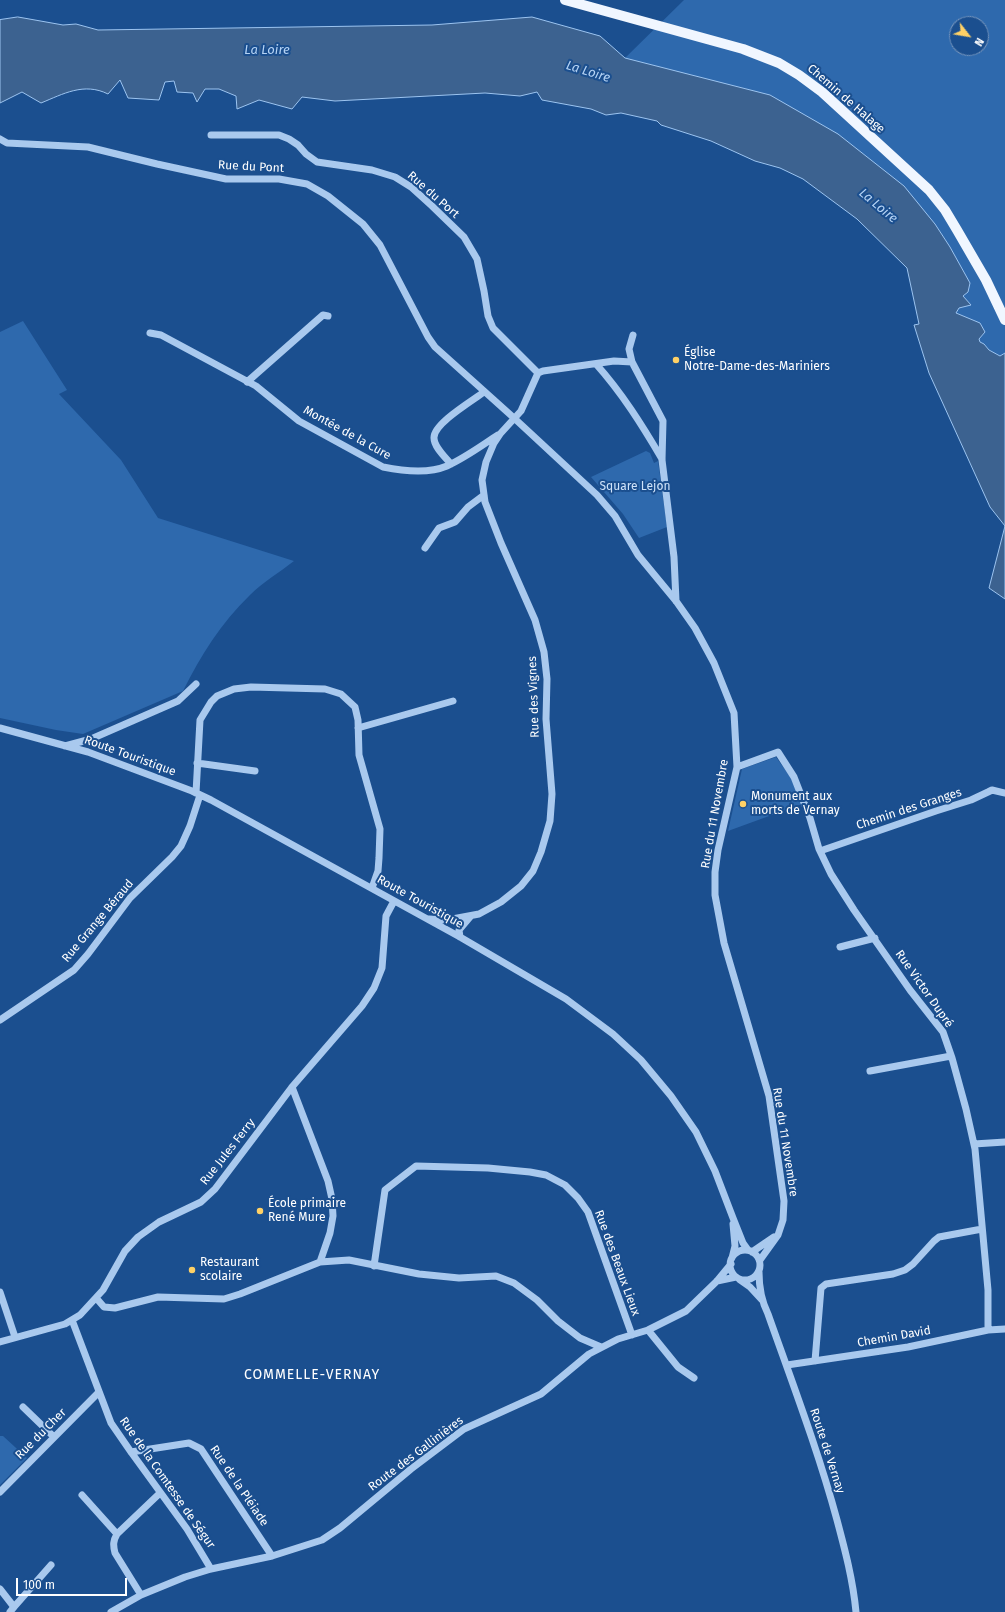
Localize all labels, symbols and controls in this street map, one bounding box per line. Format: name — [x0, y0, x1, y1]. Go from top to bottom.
north arrow — [949, 16, 989, 56]
text: N — [971, 35, 986, 48]
water label: La Loire — [244, 42, 290, 58]
water label: La Loire — [564, 58, 612, 86]
street label: Chemin de Halage — [804, 61, 888, 137]
street label: Rue du Pont — [218, 158, 284, 176]
street label: Rue du Port — [404, 169, 462, 221]
water label: La Loire — [856, 185, 900, 227]
place label: Église Notre-Dame-des-Mariniers — [684, 346, 830, 374]
marker: Église Notre-Dame-des-Mariniers — [671, 355, 681, 365]
street label: Montée de la Cure — [301, 403, 393, 463]
park label: Square Lejon — [600, 480, 670, 494]
street label: Rue des Vignes — [525, 656, 543, 738]
street label: Route Touristique — [82, 733, 178, 779]
street label: Rue du 11 Novembre — [698, 758, 732, 870]
street label: Chemin des Granges — [854, 785, 964, 833]
place label: Monument aux morts de Vernay — [751, 790, 840, 818]
marker: Monument aux morts de Vernay — [738, 799, 748, 809]
street label: Route Touristique — [374, 872, 466, 932]
street label: Rue Grange Béraud — [59, 877, 137, 965]
street label: Rue Victor Dupré — [892, 947, 956, 1031]
street label: Rue du 11 Novembre — [769, 1086, 801, 1198]
street label: Rue Jules Ferry — [198, 1116, 258, 1188]
place label: École primaire René Mure — [268, 1197, 346, 1225]
marker: École primaire René Mure — [255, 1206, 265, 1216]
street label: Rue des Beaux Lieux — [591, 1208, 643, 1318]
place label: Restaurant scolaire — [200, 1256, 259, 1284]
marker: Restaurant scolaire — [187, 1265, 197, 1275]
street label: Chemin David — [856, 1323, 932, 1351]
district label: COMMELLE-VERNAY — [244, 1367, 380, 1383]
street label: Rue du Cher — [13, 1406, 69, 1462]
street label: Route de Vernay — [806, 1407, 848, 1495]
street label: Route des Gallinières — [366, 1414, 466, 1494]
street label: Rue de la Comtesse de Ségur — [116, 1415, 218, 1551]
street label: Rue de la Pléiade — [207, 1443, 271, 1529]
scale bar — [18, 1570, 129, 1596]
text: 100 m — [23, 1578, 55, 1592]

